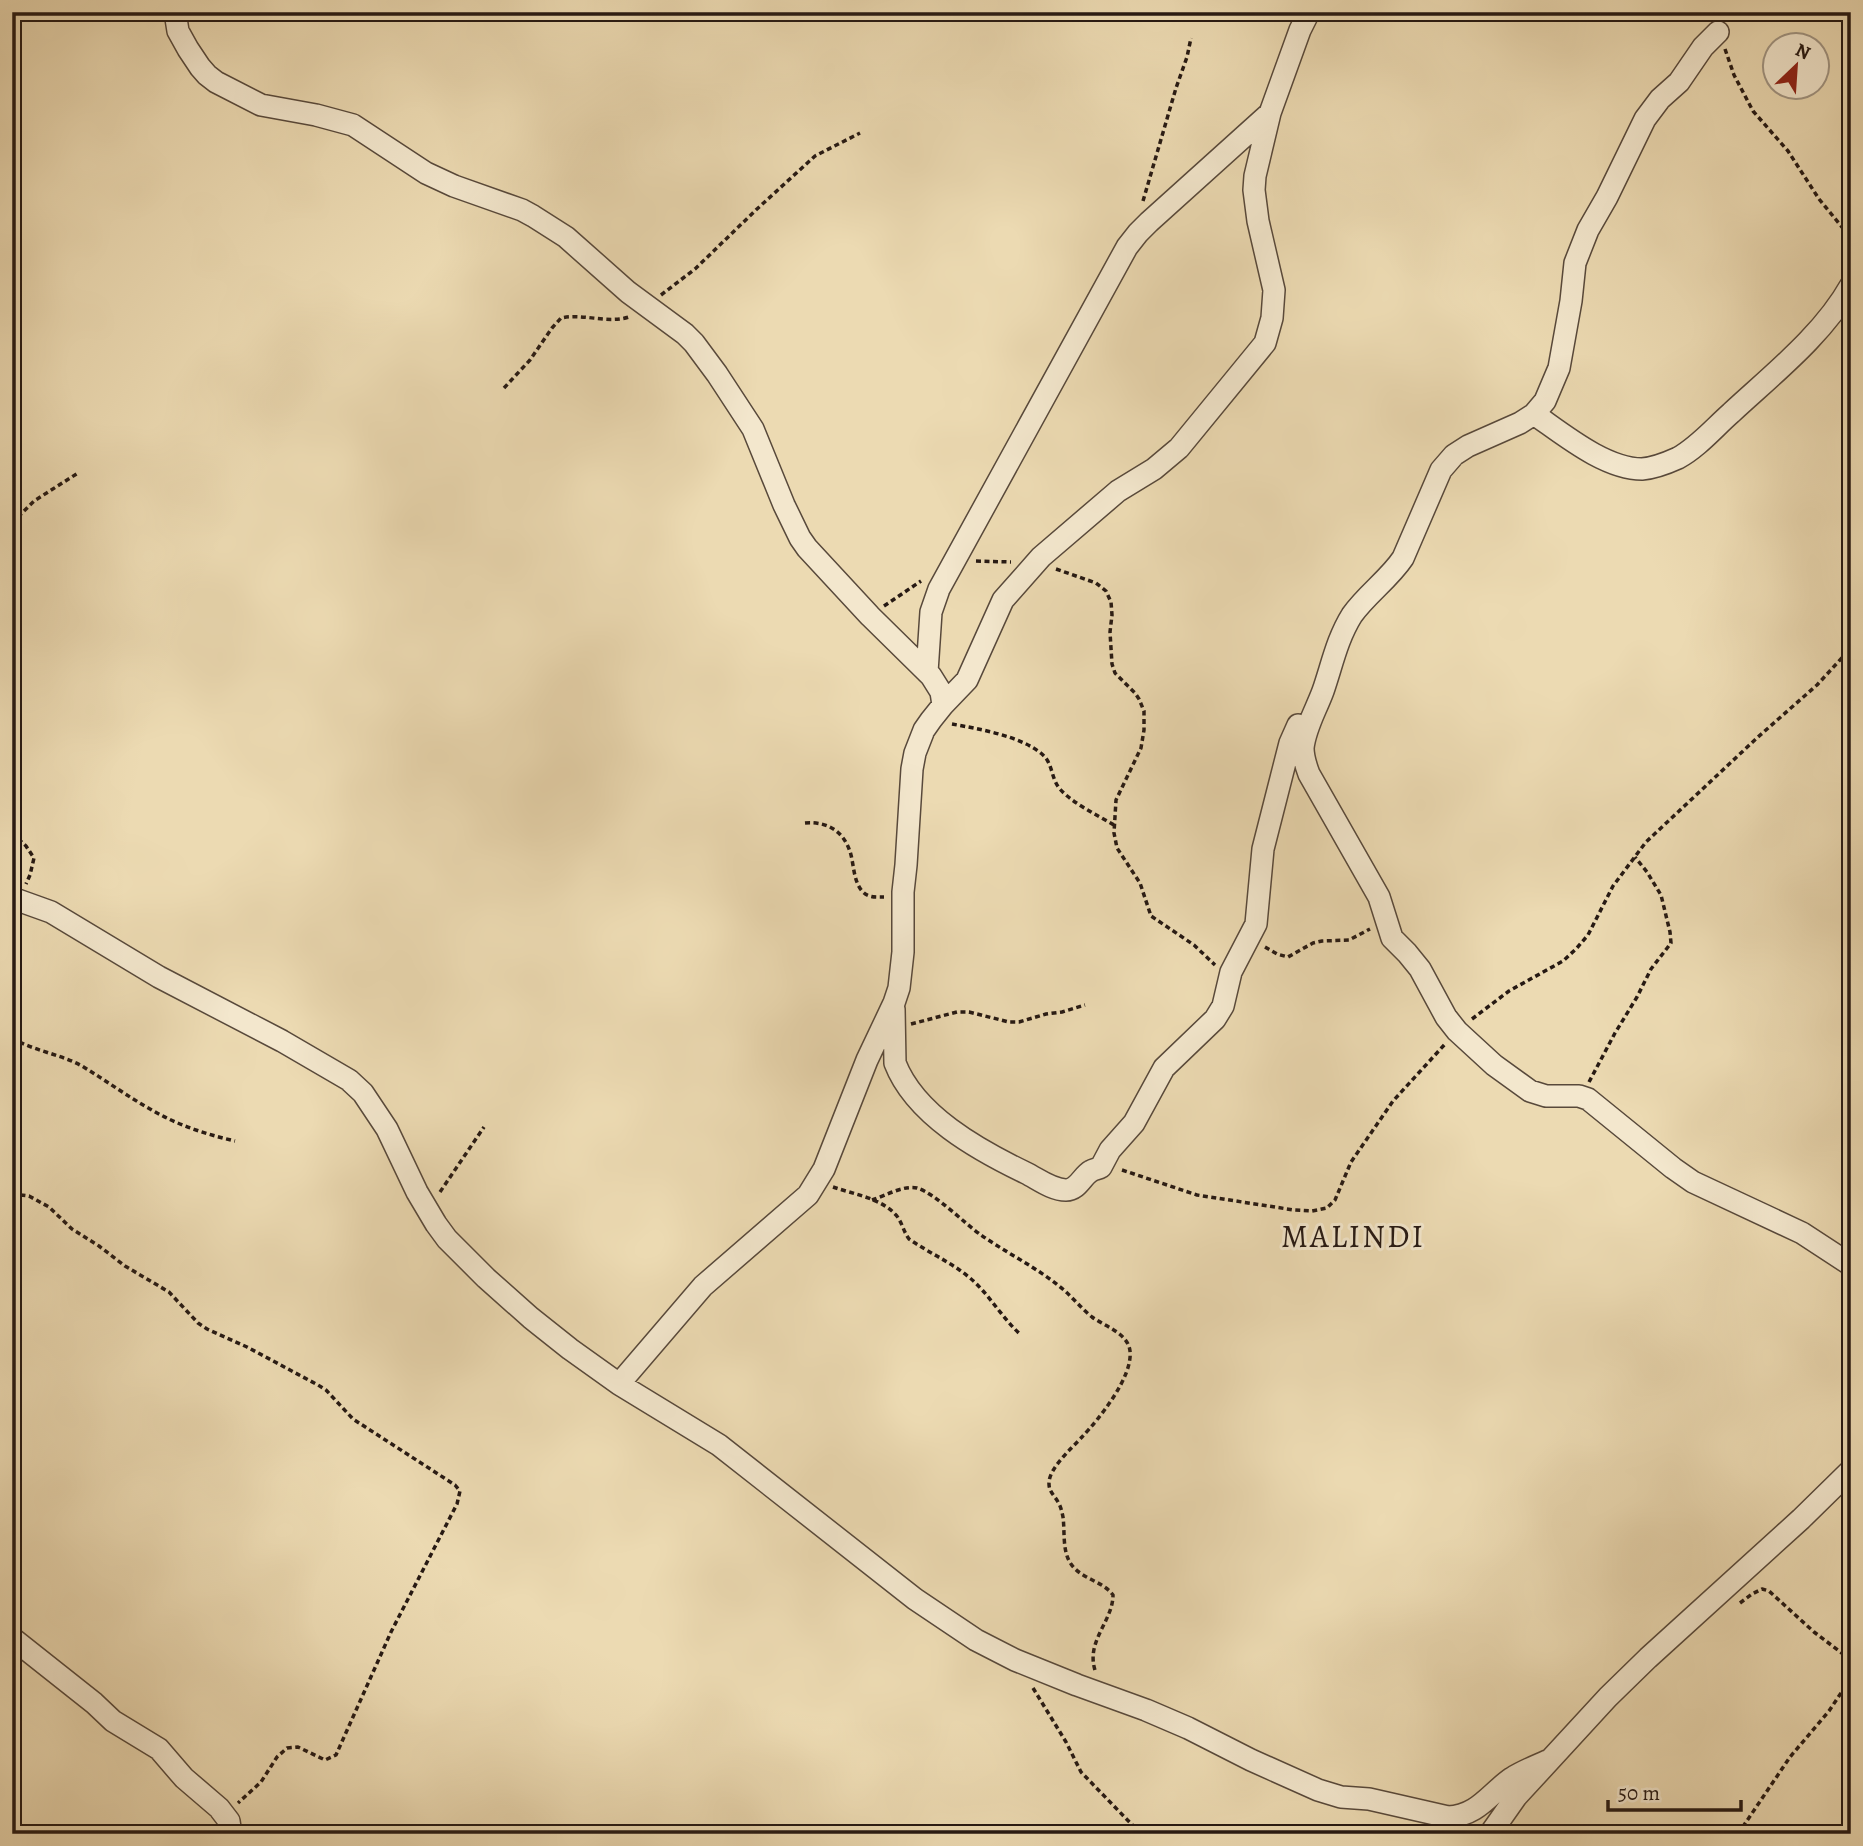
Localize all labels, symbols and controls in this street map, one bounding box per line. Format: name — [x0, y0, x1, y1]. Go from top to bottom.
north arrow — [1762, 32, 1832, 102]
text: N — [1791, 37, 1815, 66]
district label: MALINDI — [1281, 1214, 1425, 1258]
scale bar — [1608, 1769, 1741, 1813]
text: 50 m — [1618, 1779, 1660, 1807]

